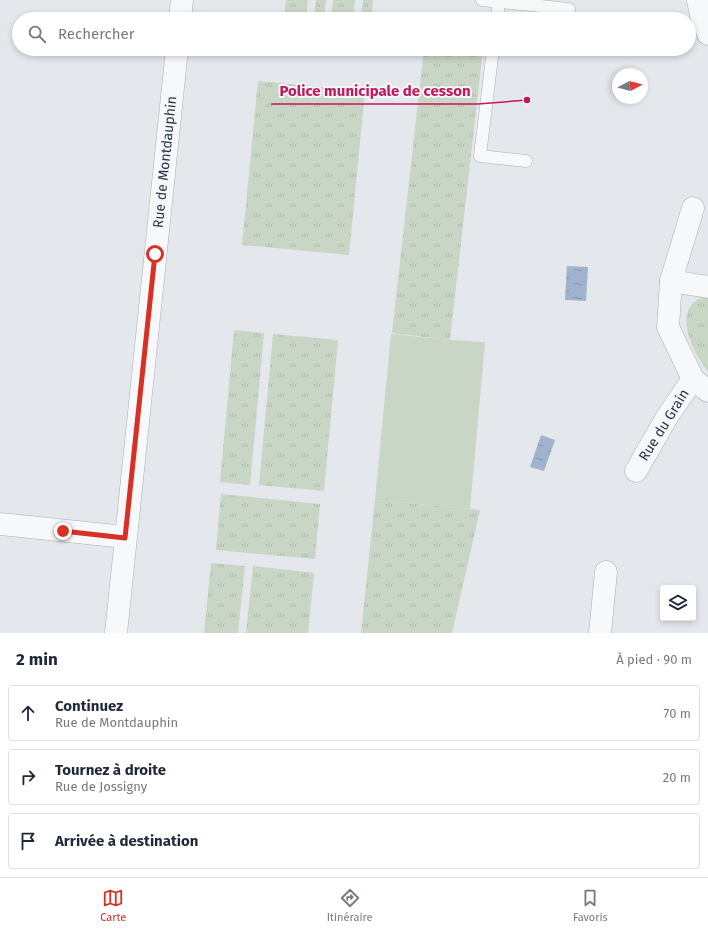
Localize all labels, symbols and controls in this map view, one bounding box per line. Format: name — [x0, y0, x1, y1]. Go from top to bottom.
search box — [12, 12, 696, 56]
icon: search — [26, 23, 48, 45]
text: Rechercher — [58, 25, 134, 43]
north arrow — [612, 68, 648, 104]
callout: Police municipale de cesson — [271, 77, 478, 104]
text: Police municipale de cesson — [279, 82, 471, 100]
street label: Rue de Montdauphin — [150, 95, 180, 229]
route start — [146, 245, 164, 263]
street label: Rue du Grain — [635, 386, 693, 464]
route end — [54, 522, 72, 540]
map controls — [660, 585, 696, 621]
button: layers — [660, 585, 696, 621]
text: 2 min — [16, 649, 58, 670]
text: À pied · 90 m — [616, 652, 692, 667]
text: Continuez — [55, 697, 123, 715]
icon: ahead — [17, 702, 39, 724]
text: 70 m — [664, 706, 691, 721]
text: Rue de Montdauphin — [55, 715, 178, 730]
text: Tournez à droite — [55, 761, 166, 779]
icon: right — [17, 766, 39, 788]
text: 20 m — [663, 770, 691, 785]
text: Rue de Jossigny — [55, 779, 147, 794]
icon: arrive — [17, 830, 39, 852]
text: Arrivée à destination — [55, 832, 198, 850]
tab: Carte — [100, 887, 126, 924]
tab: Itinéraire — [327, 887, 372, 924]
tab: Favoris — [573, 887, 608, 924]

